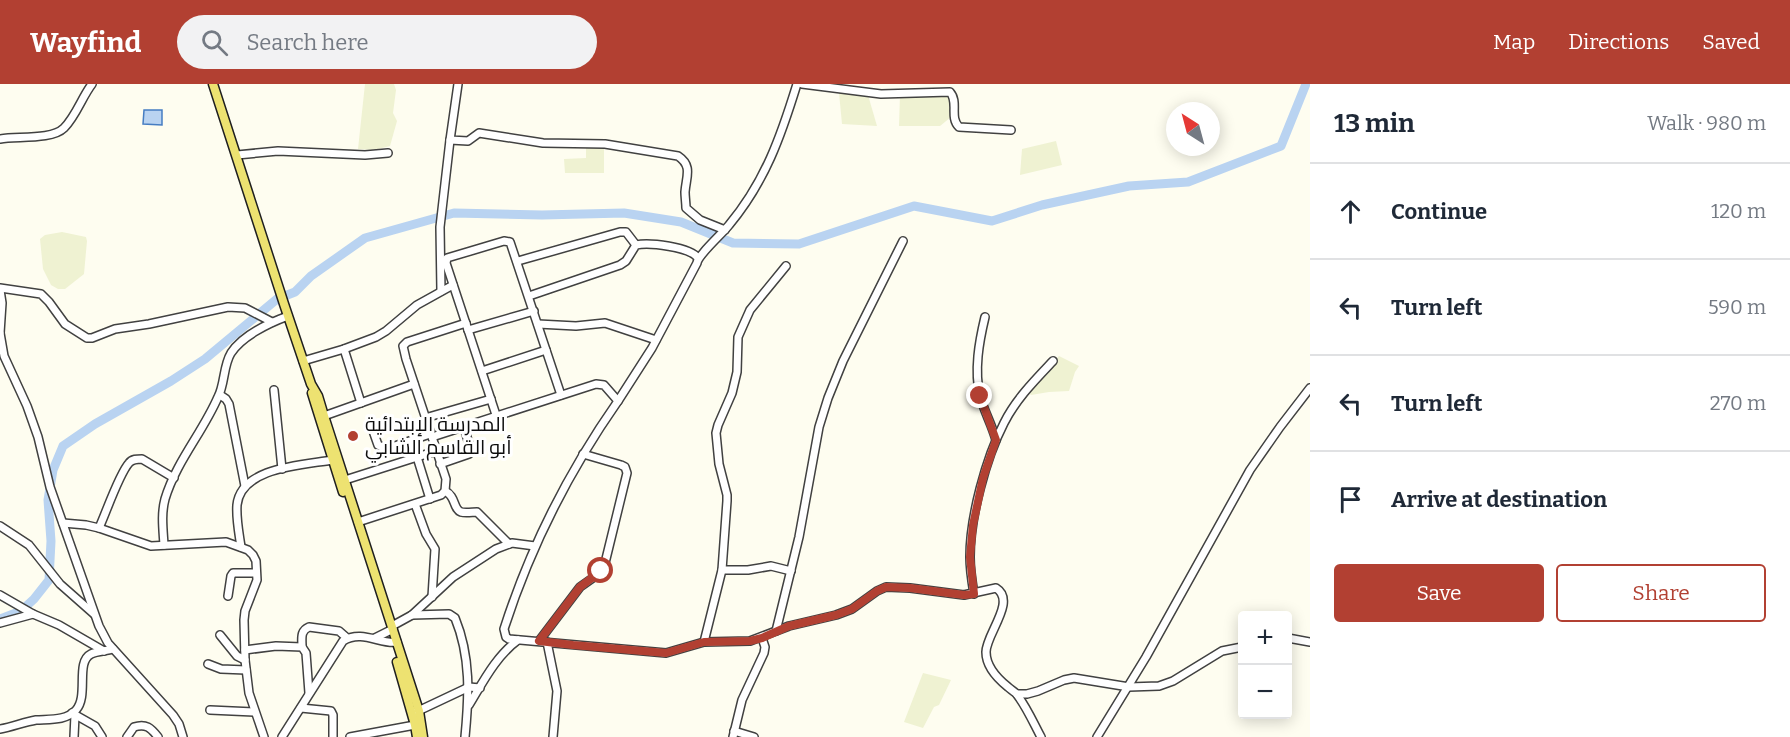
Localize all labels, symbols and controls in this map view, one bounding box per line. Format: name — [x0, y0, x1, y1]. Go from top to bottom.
search box — [177, 15, 597, 69]
text: Wayfind — [30, 26, 141, 59]
icon: search — [198, 26, 231, 59]
text: Search here — [246, 29, 369, 56]
text: Map — [1493, 29, 1535, 55]
text: Directions — [1568, 29, 1669, 55]
text: Saved — [1702, 29, 1760, 55]
north arrow — [1166, 102, 1220, 156]
text: 13 min — [1334, 108, 1415, 139]
text: Walk · 980 m — [1647, 111, 1766, 135]
icon: ahead — [1334, 195, 1367, 228]
text: Continue — [1391, 198, 1487, 225]
text: 120 m — [1711, 199, 1766, 223]
icon: left — [1334, 291, 1367, 324]
text: Turn left — [1391, 294, 1483, 321]
text: 590 m — [1708, 295, 1766, 319]
route end — [966, 382, 992, 408]
icon: left — [1334, 387, 1367, 420]
text: Turn left — [1391, 390, 1483, 417]
text: 270 m — [1710, 391, 1766, 415]
place label: المدرسة الإبتدائية أبو القاسم الشابي — [365, 412, 512, 463]
marker: المدرسة الإبتدائية أبو القاسم الشابي — [346, 429, 360, 443]
icon: arrive — [1334, 483, 1367, 516]
text: Arrive at destination — [1391, 486, 1607, 513]
route start — [587, 557, 613, 583]
button: Save — [1334, 564, 1544, 622]
button: Share — [1556, 564, 1766, 622]
map controls — [1238, 611, 1292, 719]
button: + — [1238, 611, 1292, 665]
button: − — [1238, 665, 1292, 719]

